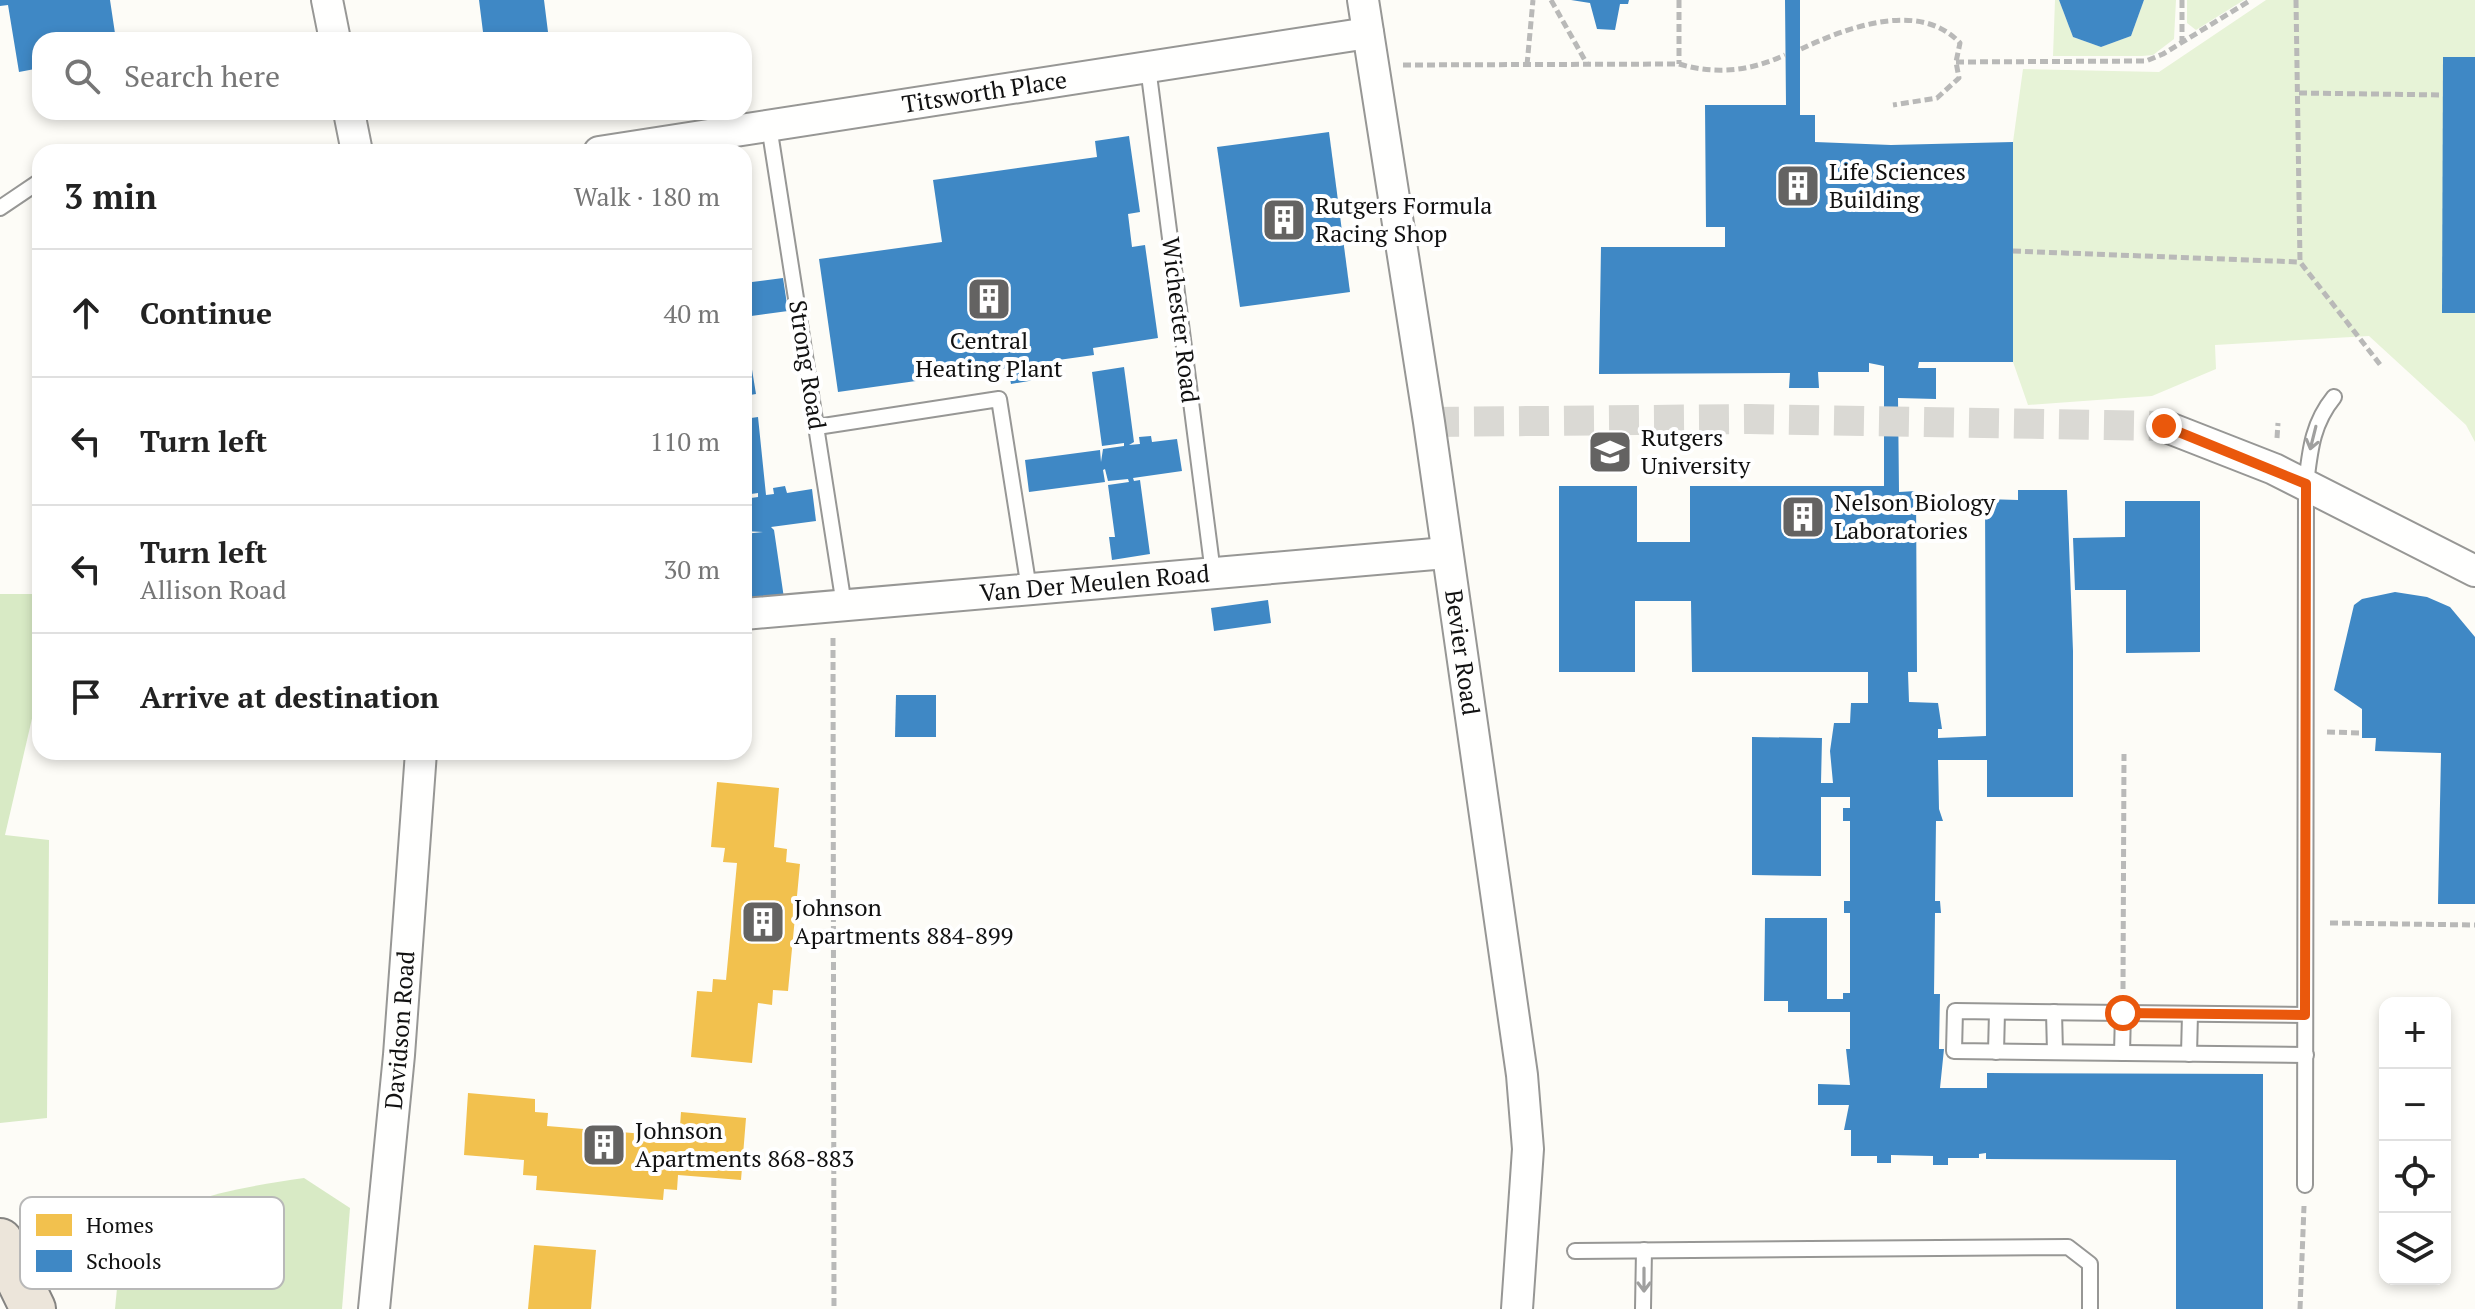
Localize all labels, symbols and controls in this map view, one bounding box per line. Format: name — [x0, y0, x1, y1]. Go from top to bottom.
search box — [32, 32, 752, 120]
icon: search — [60, 54, 104, 98]
text: Search here — [124, 56, 280, 96]
street label: Titsworth Place — [900, 63, 1069, 120]
place label: Life Sciences Building — [1829, 155, 1966, 215]
building icon: Life Sciences Building — [1774, 162, 1822, 210]
text: 3 min — [64, 174, 157, 219]
text: Walk · 180 m — [574, 179, 720, 213]
place label: Rutgers Formula Racing Shop — [1315, 189, 1492, 249]
building icon: Rutgers Formula Racing Shop — [1260, 196, 1308, 244]
street label: Wichester Road — [1155, 235, 1207, 405]
building icon: Central Heating Plant — [965, 275, 1013, 323]
icon: ahead — [64, 291, 108, 335]
text: Continue — [140, 293, 272, 333]
text: 40 m — [664, 296, 720, 330]
street label: Strong Road — [782, 298, 834, 432]
place label: Central Heating Plant — [915, 324, 1063, 384]
route end — [2146, 408, 2182, 444]
icon: left — [64, 419, 108, 463]
text: Turn left — [140, 421, 267, 461]
place label: Rutgers University — [1641, 421, 1751, 481]
text: 110 m — [650, 424, 720, 458]
one-way arrow — [2305, 425, 2320, 451]
school or university icon: Rutgers University — [1586, 428, 1634, 476]
place label: Nelson Biology Laboratories — [1834, 486, 1996, 546]
building icon: Nelson Biology Laboratories — [1779, 493, 1827, 541]
text: Turn left — [140, 532, 267, 572]
icon: left — [64, 547, 108, 591]
text: 30 m — [664, 552, 720, 586]
street label: Van Der Meulen Road — [978, 557, 1211, 608]
text: Allison Road — [140, 572, 287, 606]
street label: Bevier Road — [1438, 588, 1488, 717]
icon: arrive — [64, 675, 108, 719]
text: Arrive at destination — [140, 677, 439, 717]
place label: Johnson Apartments 884-899 — [794, 891, 1013, 951]
building icon: Johnson Apartments 884-899 — [739, 898, 787, 946]
street label: Davidson Road — [377, 950, 422, 1111]
route start — [2105, 995, 2141, 1031]
map controls — [2379, 997, 2451, 1285]
button: + — [2379, 997, 2451, 1069]
button: − — [2379, 1069, 2451, 1141]
place label: Johnson Apartments 868-883 — [635, 1114, 854, 1174]
building icon: Johnson Apartments 868-883 — [580, 1121, 628, 1169]
button: locate — [2379, 1141, 2451, 1213]
legend — [20, 1197, 284, 1289]
text: Homes — [86, 1210, 154, 1239]
button: layers — [2379, 1213, 2451, 1285]
text: Schools — [86, 1246, 161, 1275]
one-way arrow — [1636, 1266, 1651, 1293]

